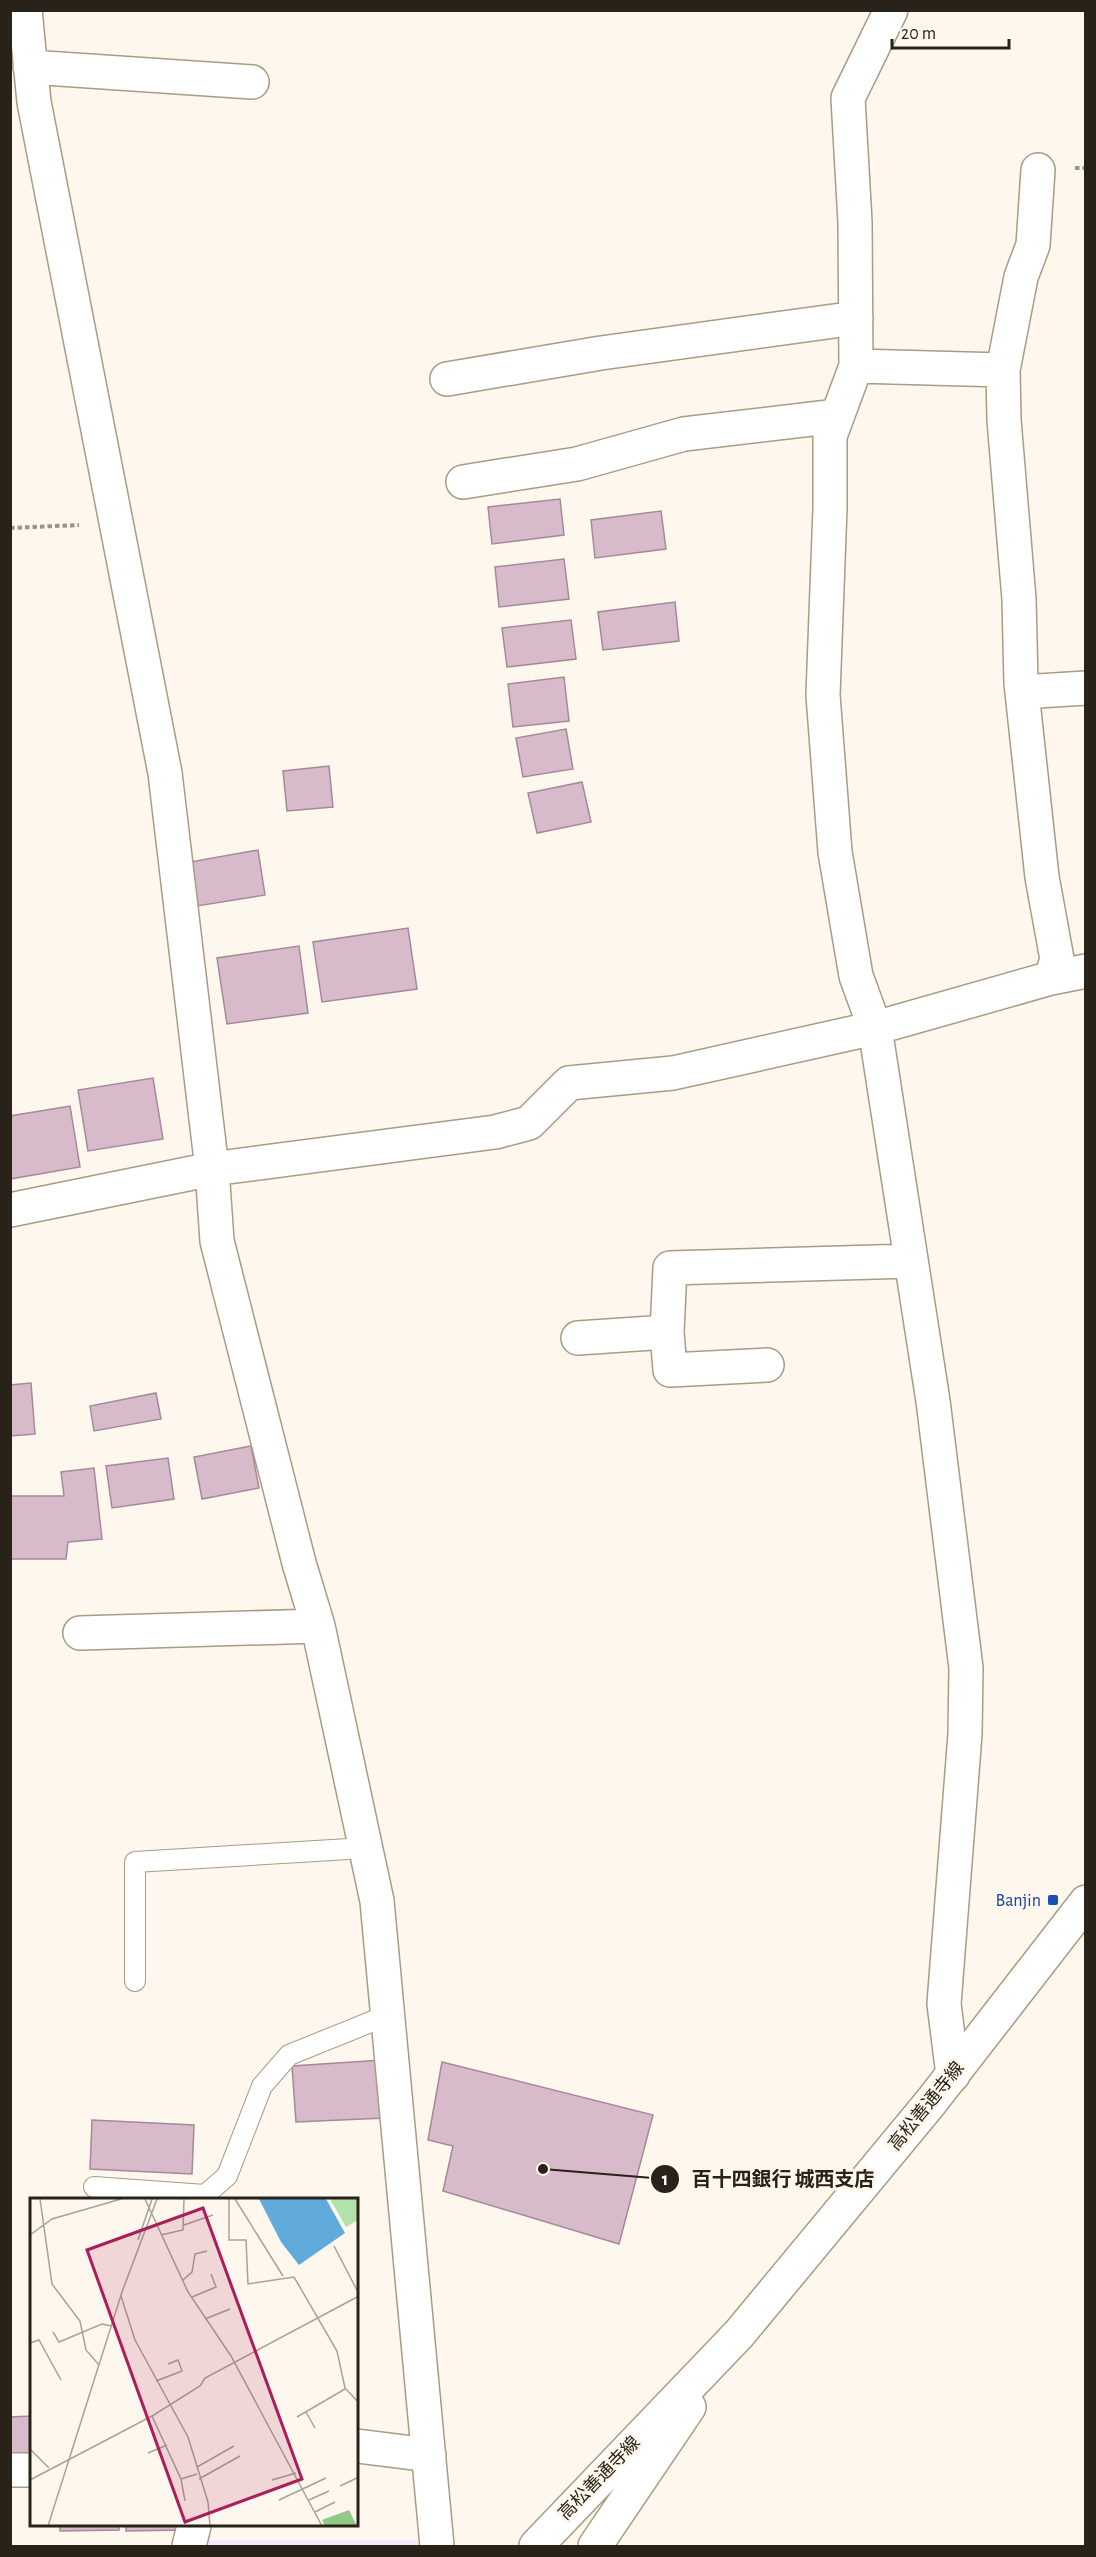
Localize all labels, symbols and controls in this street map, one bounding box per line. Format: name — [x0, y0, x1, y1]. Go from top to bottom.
scale bar — [892, 12, 1009, 50]
text: 20 m — [901, 25, 936, 43]
place label: Banjin — [995, 1892, 1041, 1910]
marker: Banjin — [1046, 1893, 1060, 1907]
street label: 高松善通寺線 — [884, 2058, 968, 2154]
callout: 百十四銀行 城西支店 — [650, 2160, 887, 2198]
text: 百十四銀行 城西支店 — [691, 2168, 875, 2190]
text: 1 — [662, 2171, 668, 2189]
inset map — [30, 2198, 358, 2527]
street label: 高松善通寺線 — [554, 2432, 644, 2524]

